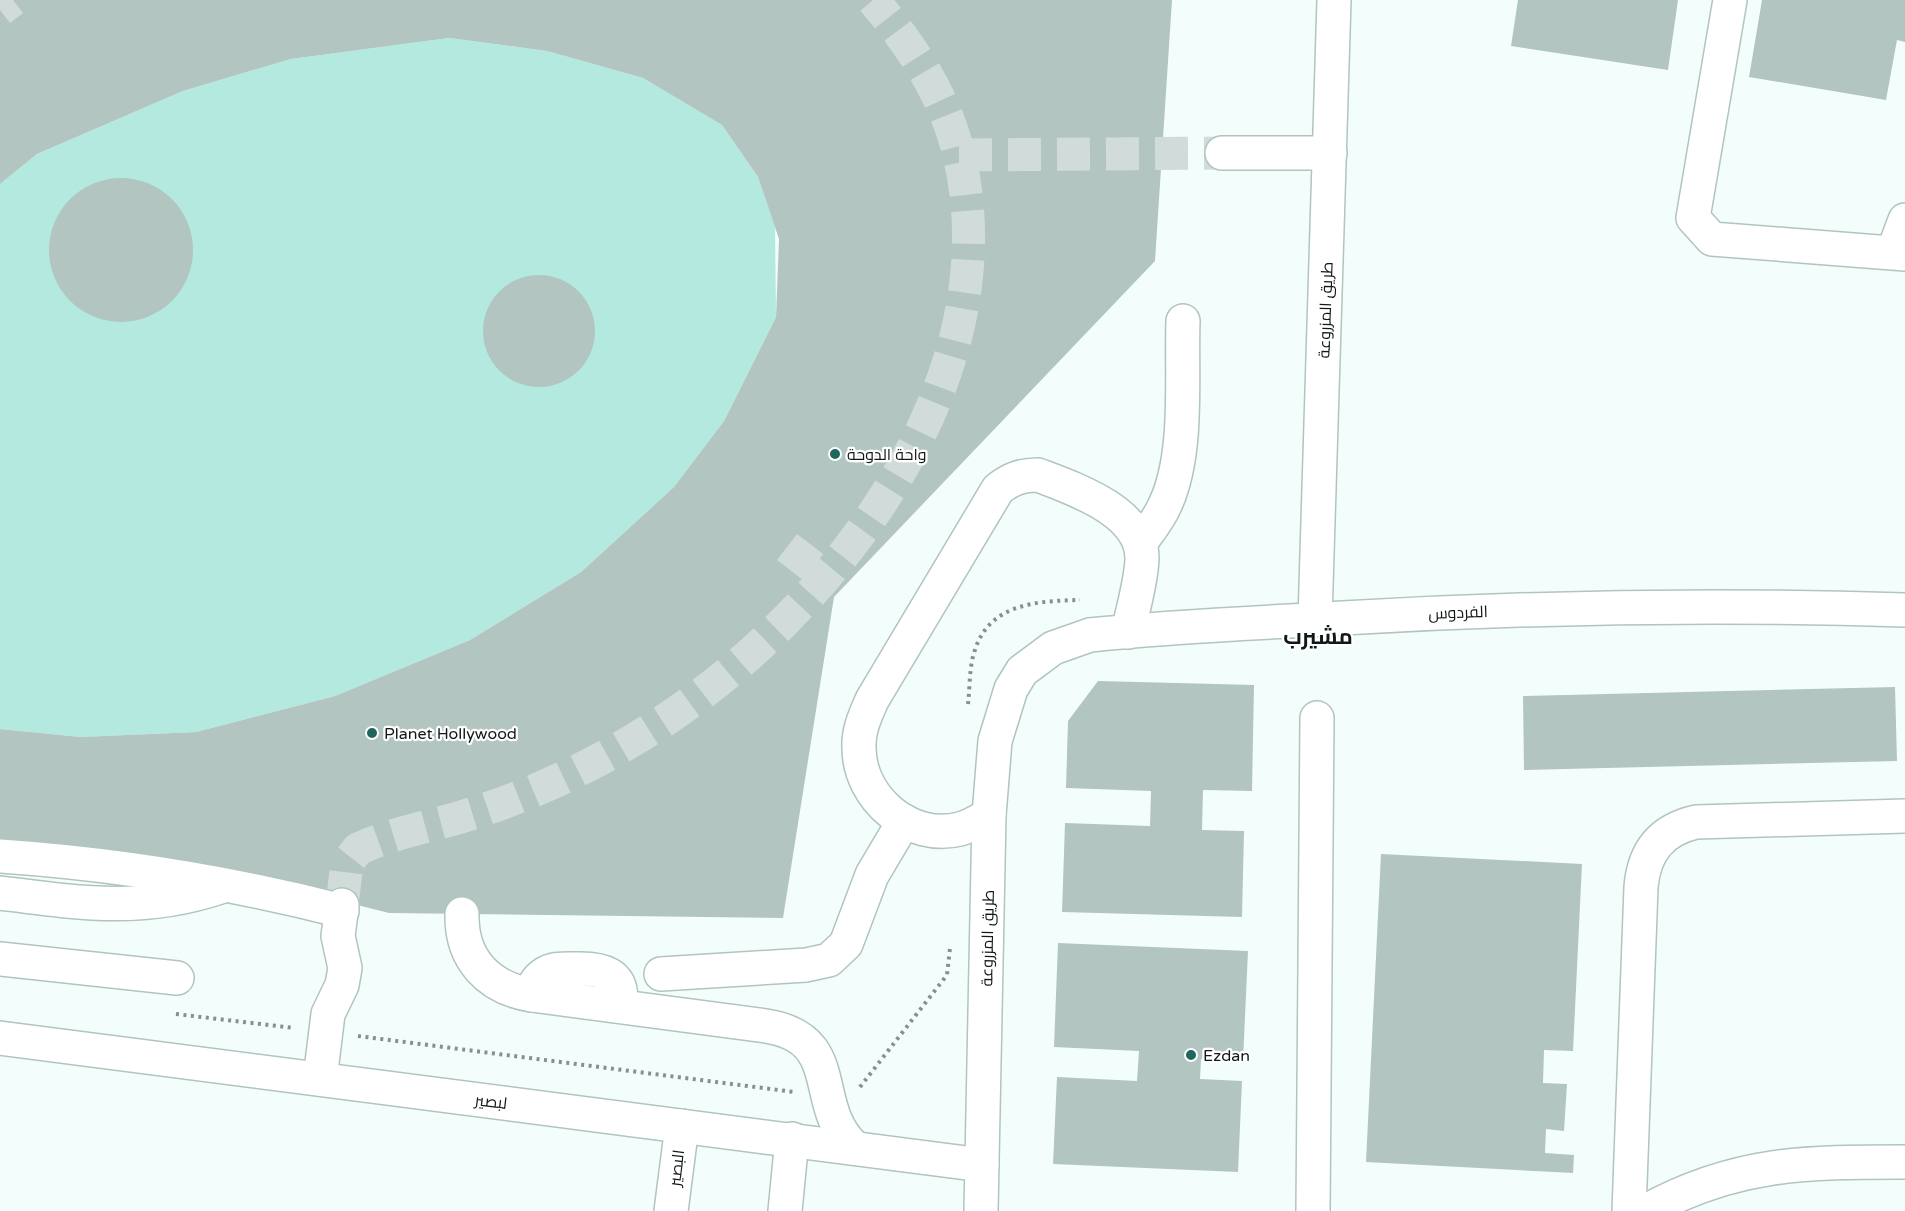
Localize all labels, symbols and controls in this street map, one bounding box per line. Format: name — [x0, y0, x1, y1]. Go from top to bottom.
street label: طريق المزروعة — [1314, 261, 1338, 359]
place label: واحة الدوحة — [847, 445, 926, 465]
marker: واحة الدوحة — [828, 447, 842, 461]
street label: الفردوس — [1428, 602, 1488, 624]
district label: مشيرب — [1283, 624, 1353, 650]
place label: Planet Hollywood — [384, 724, 517, 744]
marker: Planet Hollywood — [365, 726, 379, 740]
street label: طريق المزروعة — [977, 890, 999, 987]
place label: Ezdan — [1203, 1046, 1250, 1066]
marker: Ezdan — [1184, 1048, 1198, 1062]
street label: لبصير — [473, 1090, 508, 1114]
street label: البصير — [665, 1149, 689, 1188]

